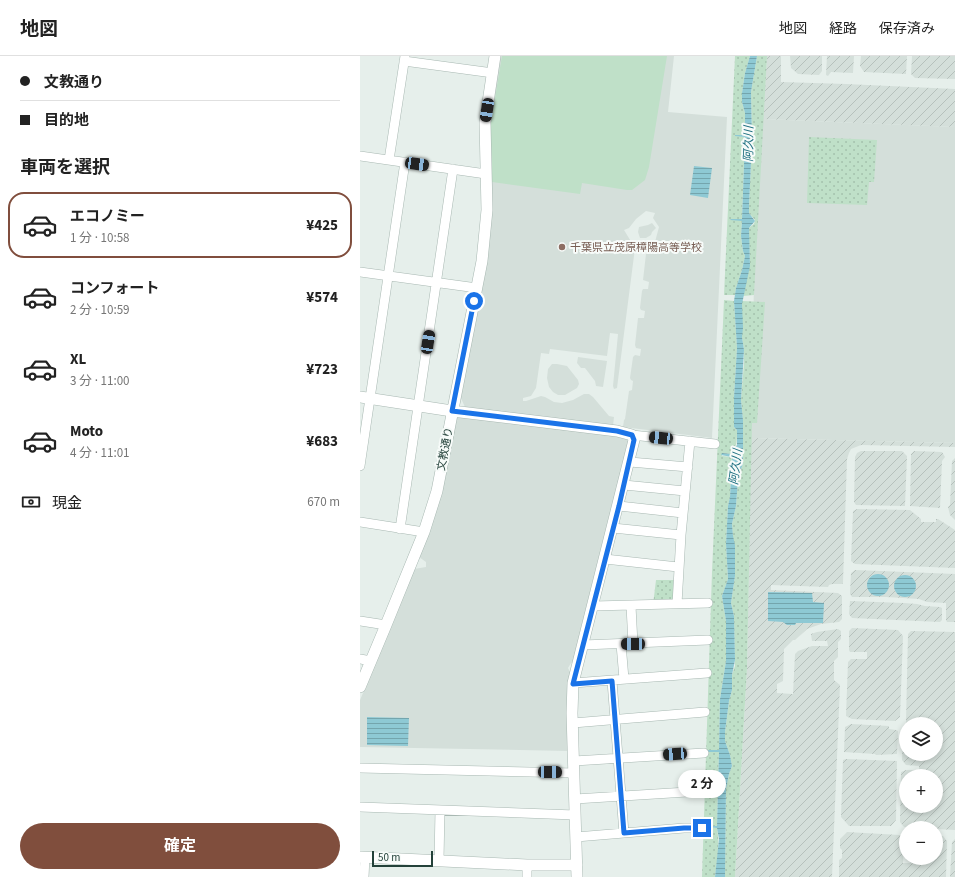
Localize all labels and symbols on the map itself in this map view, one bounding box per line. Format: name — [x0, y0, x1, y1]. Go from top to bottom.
car — [479, 97, 495, 123]
water label: 阿久川 — [740, 124, 758, 162]
car — [404, 156, 430, 172]
place label: 千葉県立茂原樟陽高等学校 — [570, 240, 702, 255]
marker: 千葉県立茂原樟陽高等学校 — [557, 242, 567, 252]
route start — [465, 292, 483, 310]
car — [420, 329, 436, 355]
street label: 文教通り — [433, 426, 457, 472]
car — [648, 431, 674, 445]
water label: 阿久川 — [725, 446, 747, 486]
car — [621, 638, 645, 650]
car — [663, 747, 687, 761]
car — [538, 766, 562, 778]
callout: 2 分 — [678, 770, 726, 798]
route end — [693, 819, 711, 837]
scale bar — [372, 849, 433, 868]

